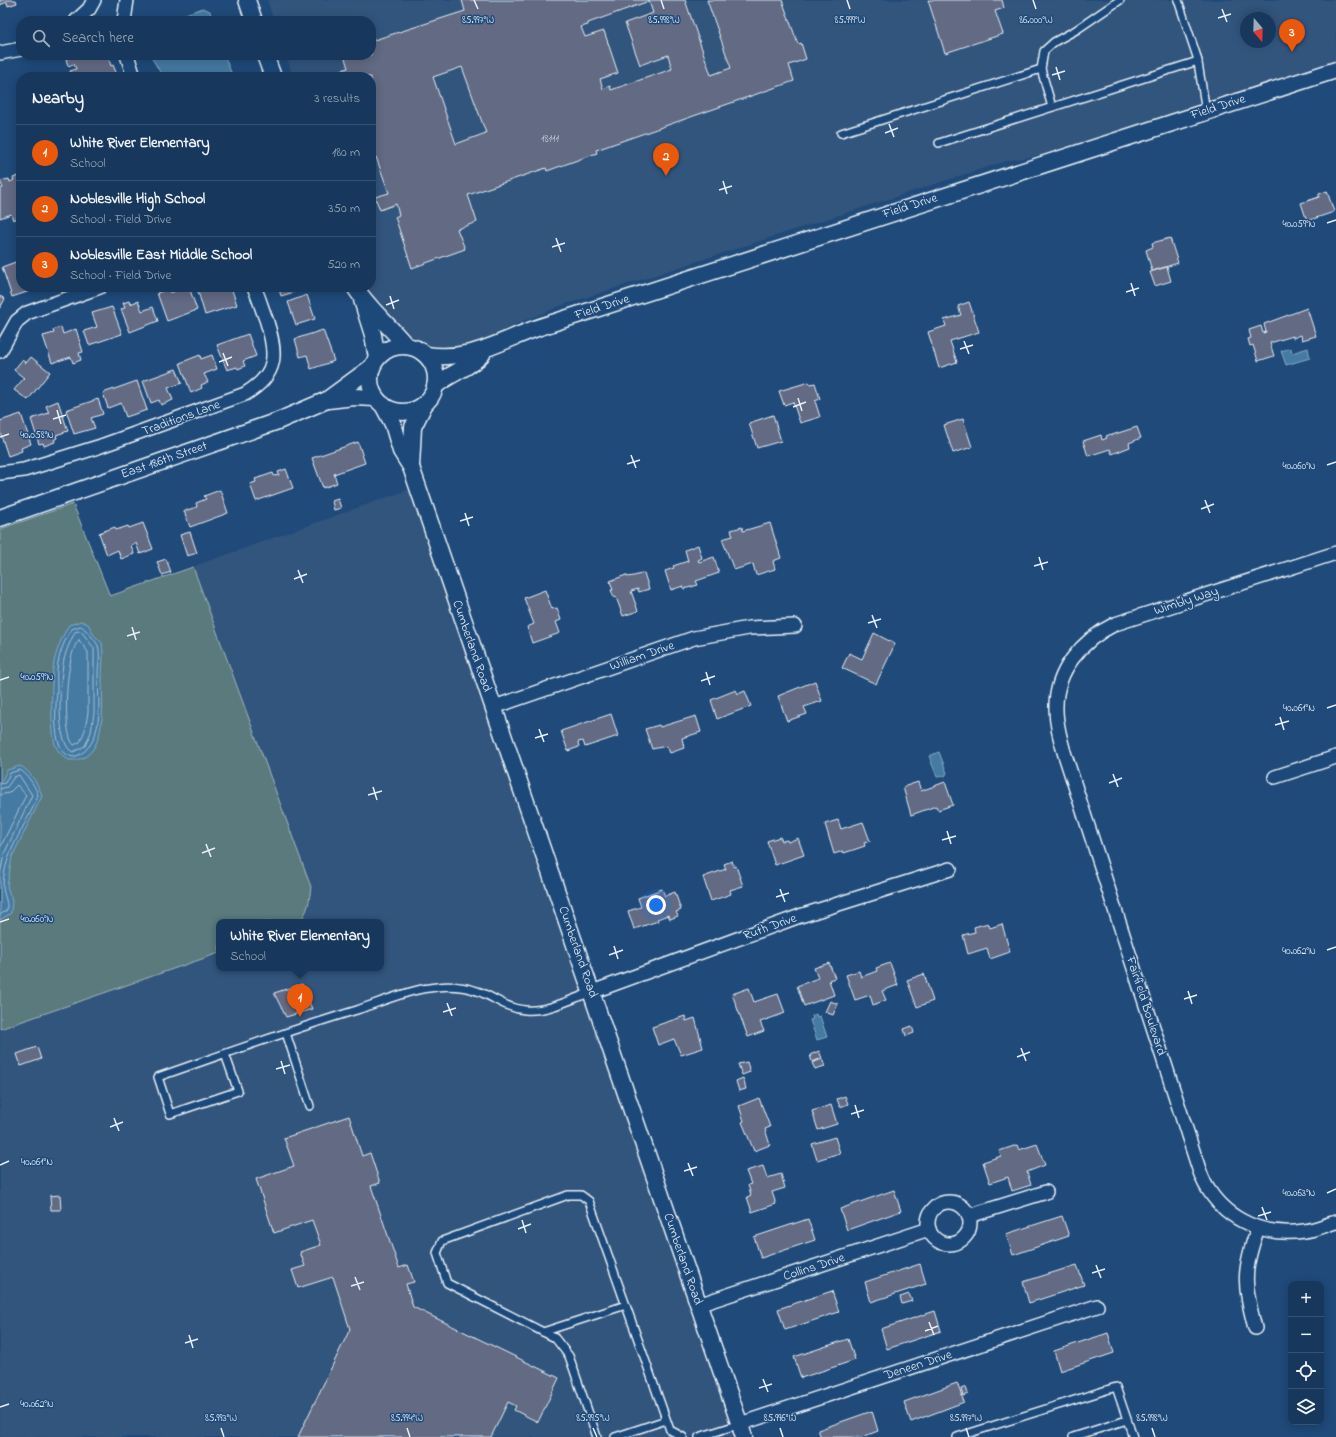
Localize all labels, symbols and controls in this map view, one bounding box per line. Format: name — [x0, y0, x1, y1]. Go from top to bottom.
north arrow — [1240, 12, 1276, 48]
text: 85.997°W — [462, 13, 494, 28]
text: 85.998°W — [648, 13, 680, 28]
text: 85.999°W — [835, 13, 866, 28]
text: 86.000°W — [1019, 13, 1053, 28]
search box — [16, 16, 376, 60]
pin: 3 — [1279, 19, 1305, 52]
icon: search — [30, 27, 52, 49]
text: Search here — [62, 27, 134, 49]
text: Nearby — [32, 86, 84, 111]
text: 3 results — [314, 89, 360, 108]
street label: Field Drive — [1187, 89, 1248, 125]
house number: 18111 — [541, 131, 560, 147]
text: White River Elementary — [70, 132, 210, 154]
text: 1 — [43, 143, 47, 162]
text: 180 m — [332, 143, 360, 162]
pin: 2 — [653, 143, 679, 176]
text: School — [70, 154, 106, 173]
text: Noblesville High School — [70, 188, 205, 210]
street label: Field Drive — [879, 188, 940, 224]
text: 2 — [42, 199, 48, 218]
text: 350 m — [328, 199, 360, 218]
text: School · Field Drive — [70, 210, 171, 229]
text: 40.059°N — [1283, 217, 1316, 232]
text: Noblesville East Middle School — [70, 244, 252, 266]
text: 3 — [42, 255, 48, 274]
text: 520 m — [327, 255, 360, 274]
text: School · Field Drive — [70, 266, 171, 285]
street label: Field Drive — [571, 289, 632, 325]
street label: Traditions Lane — [139, 395, 223, 441]
text: 40.058°N — [20, 428, 54, 443]
street label: East 186th Street — [118, 436, 210, 484]
text: 40.060°N — [1283, 459, 1316, 474]
street label: Wimbly Way — [1151, 582, 1221, 621]
street label: Cumberland Road — [447, 598, 497, 695]
street label: William Drive — [607, 636, 677, 676]
text: 40.059°N — [21, 670, 54, 685]
text: 40.061°N — [1283, 701, 1315, 716]
your location — [646, 895, 666, 915]
street label: Cumberland Road — [553, 904, 603, 1001]
street label: Ruth Drive — [741, 909, 799, 945]
text: 40.060°N — [21, 912, 54, 927]
popup — [216, 919, 384, 971]
text: White River Elementary — [230, 925, 370, 947]
text: 40.062°N — [1282, 944, 1316, 959]
text: School — [230, 947, 266, 966]
street label: Fairfield Boulevard — [1121, 953, 1171, 1059]
pin: 1 — [287, 984, 313, 1017]
text: 40.061°N — [21, 1155, 53, 1170]
text: 40.063°N — [1283, 1186, 1316, 1201]
street label: Cumberland Road — [658, 1211, 708, 1308]
street label: Collins Drive — [781, 1248, 847, 1286]
map controls — [1288, 1281, 1324, 1425]
button: + — [1288, 1281, 1324, 1317]
button: − — [1288, 1317, 1324, 1353]
street label: Deneen Drive — [881, 1345, 954, 1385]
button: locate — [1288, 1353, 1324, 1389]
button: layers — [1288, 1389, 1324, 1425]
text: 40.062°N — [20, 1397, 54, 1412]
text: 85.993°W — [205, 1411, 237, 1426]
text: 85.994°W — [391, 1411, 423, 1426]
text: 85.995°W — [576, 1411, 610, 1426]
text: 85.996°W — [764, 1411, 796, 1426]
text: 85.997°W — [950, 1411, 982, 1426]
text: 85.998°W — [1136, 1411, 1168, 1426]

